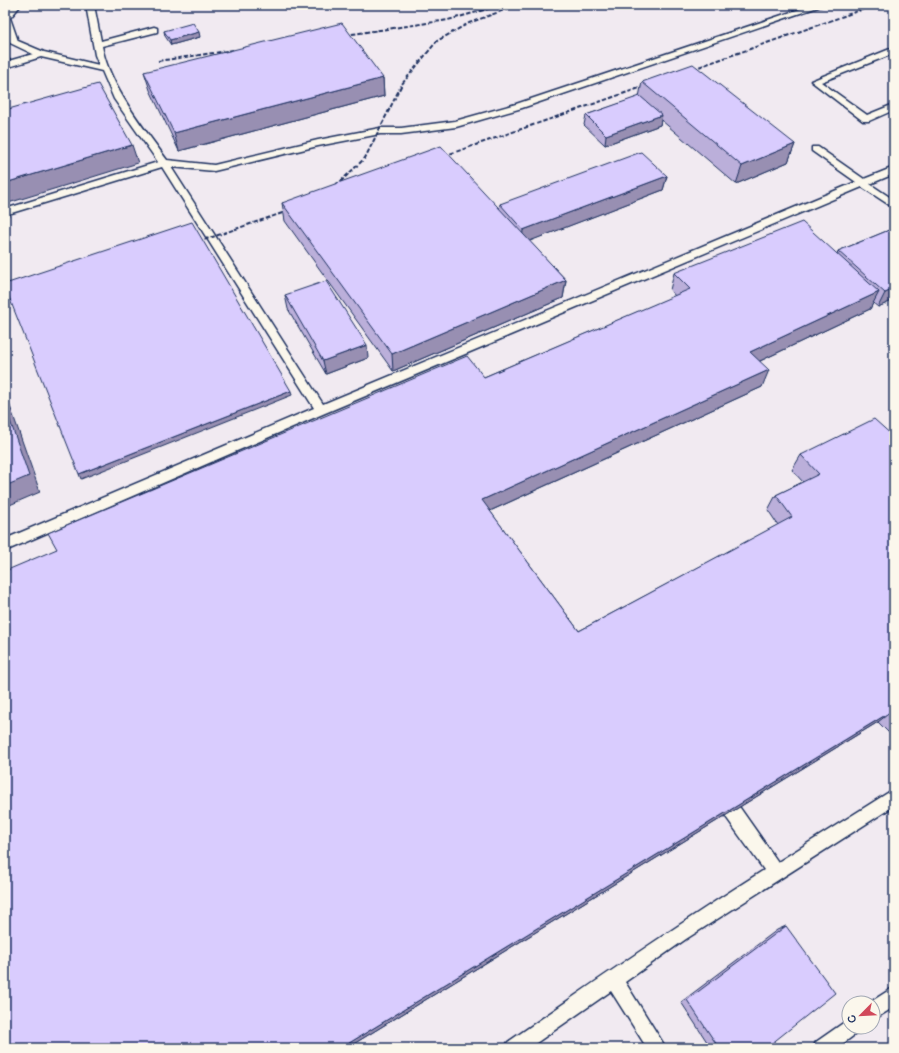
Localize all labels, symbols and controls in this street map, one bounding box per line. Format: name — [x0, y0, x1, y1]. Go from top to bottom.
north arrow — [841, 995, 881, 1035]
text: С — [845, 1012, 860, 1025]

